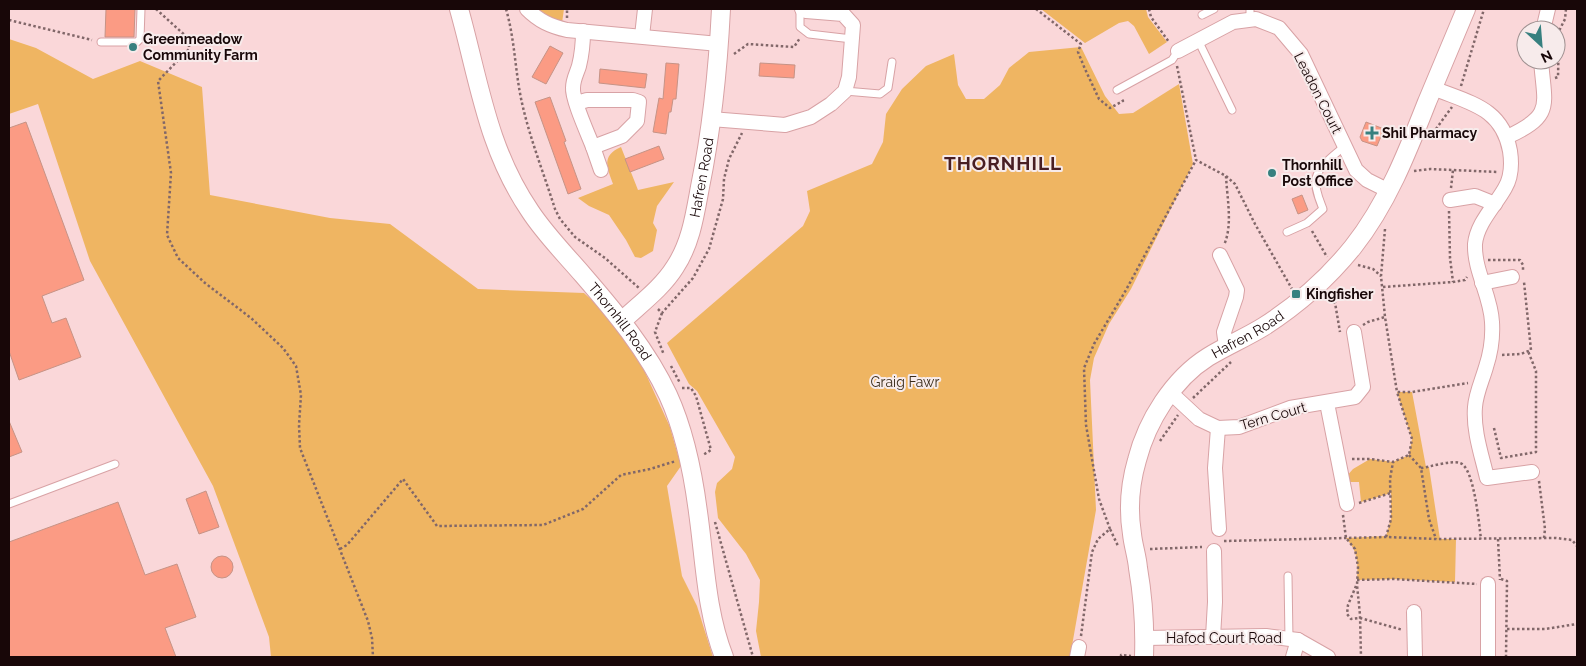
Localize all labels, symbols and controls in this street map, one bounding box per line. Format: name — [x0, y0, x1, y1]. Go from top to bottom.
north arrow — [1516, 20, 1566, 70]
place label: Greenmeadow Community Farm — [143, 31, 258, 63]
marker: Greenmeadow Community Farm — [127, 41, 139, 53]
text: N — [1538, 47, 1555, 66]
street label: Leadon Court — [1291, 50, 1345, 136]
place label: Shil Pharmacy — [1382, 125, 1477, 141]
marker: Shil Pharmacy — [1366, 127, 1378, 139]
street label: Hafren Road — [686, 136, 717, 219]
district label: THORNHILL — [944, 152, 1062, 174]
place label: Thornhill Post Office — [1282, 157, 1354, 189]
marker: Thornhill Post Office — [1266, 167, 1278, 179]
street label: Thornhill Road — [585, 279, 655, 363]
place label: Kingfisher — [1306, 286, 1374, 302]
marker: Kingfisher — [1290, 288, 1302, 300]
street label: Hafren Road — [1209, 307, 1287, 361]
park label: Graig Fawr — [871, 374, 940, 390]
street label: Tern Court — [1238, 399, 1308, 433]
street label: Hafod Court Road — [1166, 630, 1282, 646]

